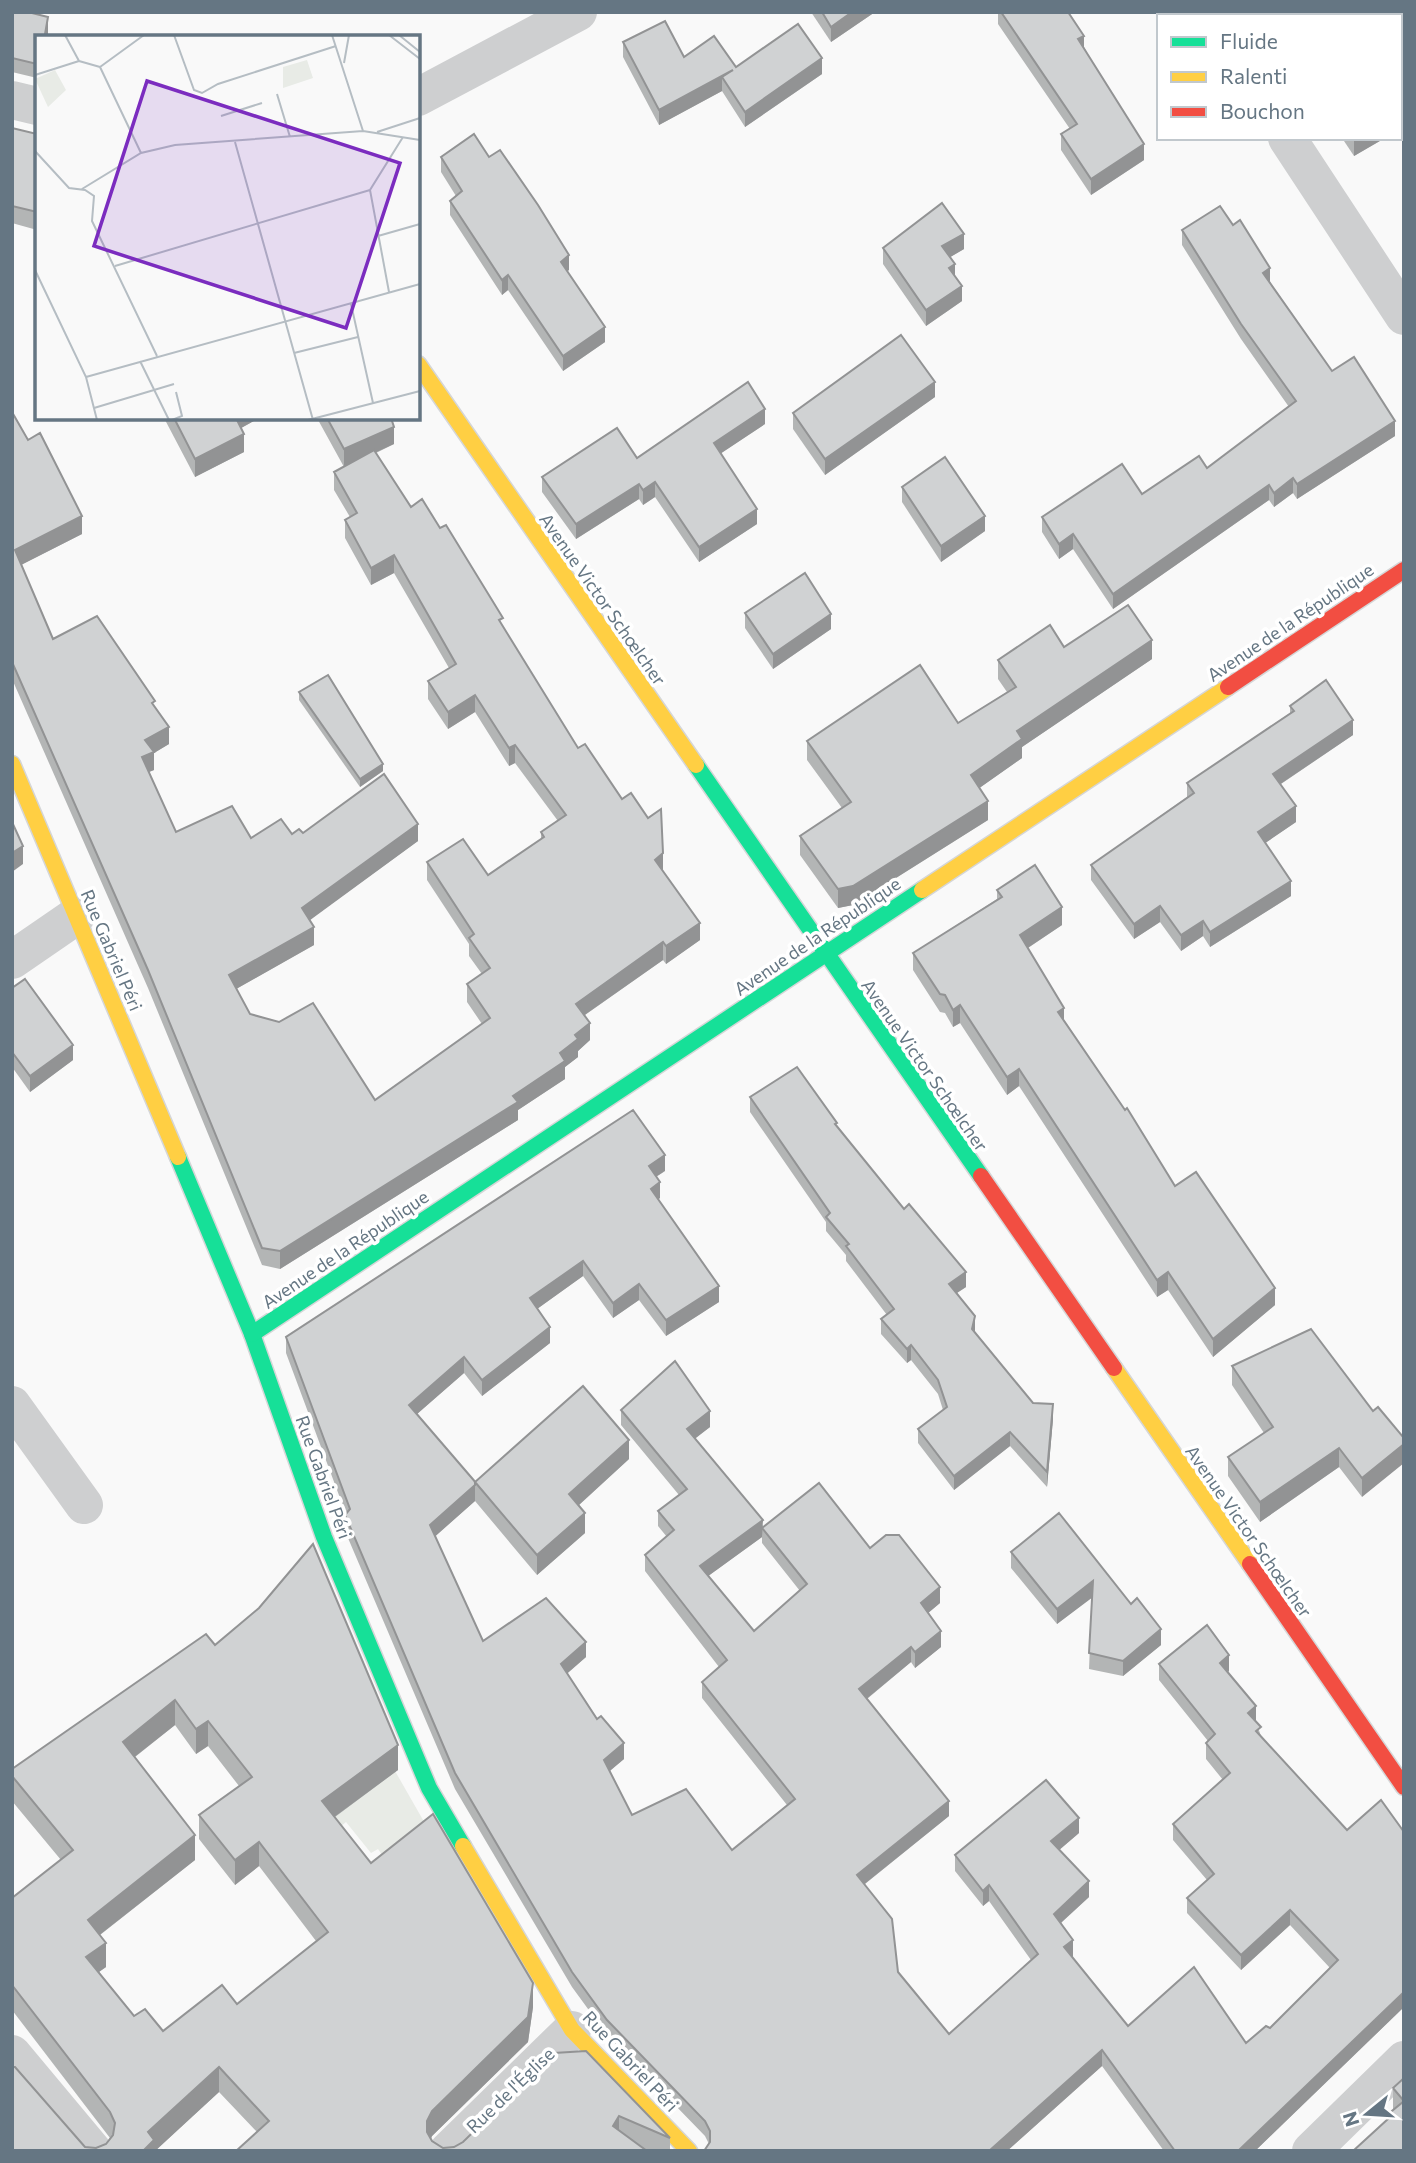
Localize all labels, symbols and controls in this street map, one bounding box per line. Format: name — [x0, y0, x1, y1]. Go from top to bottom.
legend — [1157, 14, 1402, 140]
text: Fluide — [1220, 28, 1278, 53]
inset map — [35, 35, 420, 420]
text: Ralenti — [1220, 63, 1287, 88]
text: Bouchon — [1220, 98, 1305, 123]
street label: Avenue Victor Schœlcher — [535, 509, 671, 689]
street label: Avenue de la République — [1203, 558, 1377, 686]
street label: Avenue de la République — [730, 872, 904, 1000]
street label: Rue Gabriel Péri — [77, 886, 147, 1014]
street label: Avenue Victor Schœlcher — [857, 975, 993, 1155]
street label: Avenue de la République — [258, 1185, 432, 1313]
street label: Rue Gabriel Péri — [291, 1412, 357, 1542]
street label: Avenue Victor Schœlcher — [1181, 1441, 1317, 1621]
street label: Rue Gabriel Péri — [579, 2006, 683, 2116]
street label: Rue de l'Église — [461, 2043, 559, 2137]
north arrow — [1332, 2079, 1402, 2149]
text: N — [1337, 2109, 1363, 2130]

